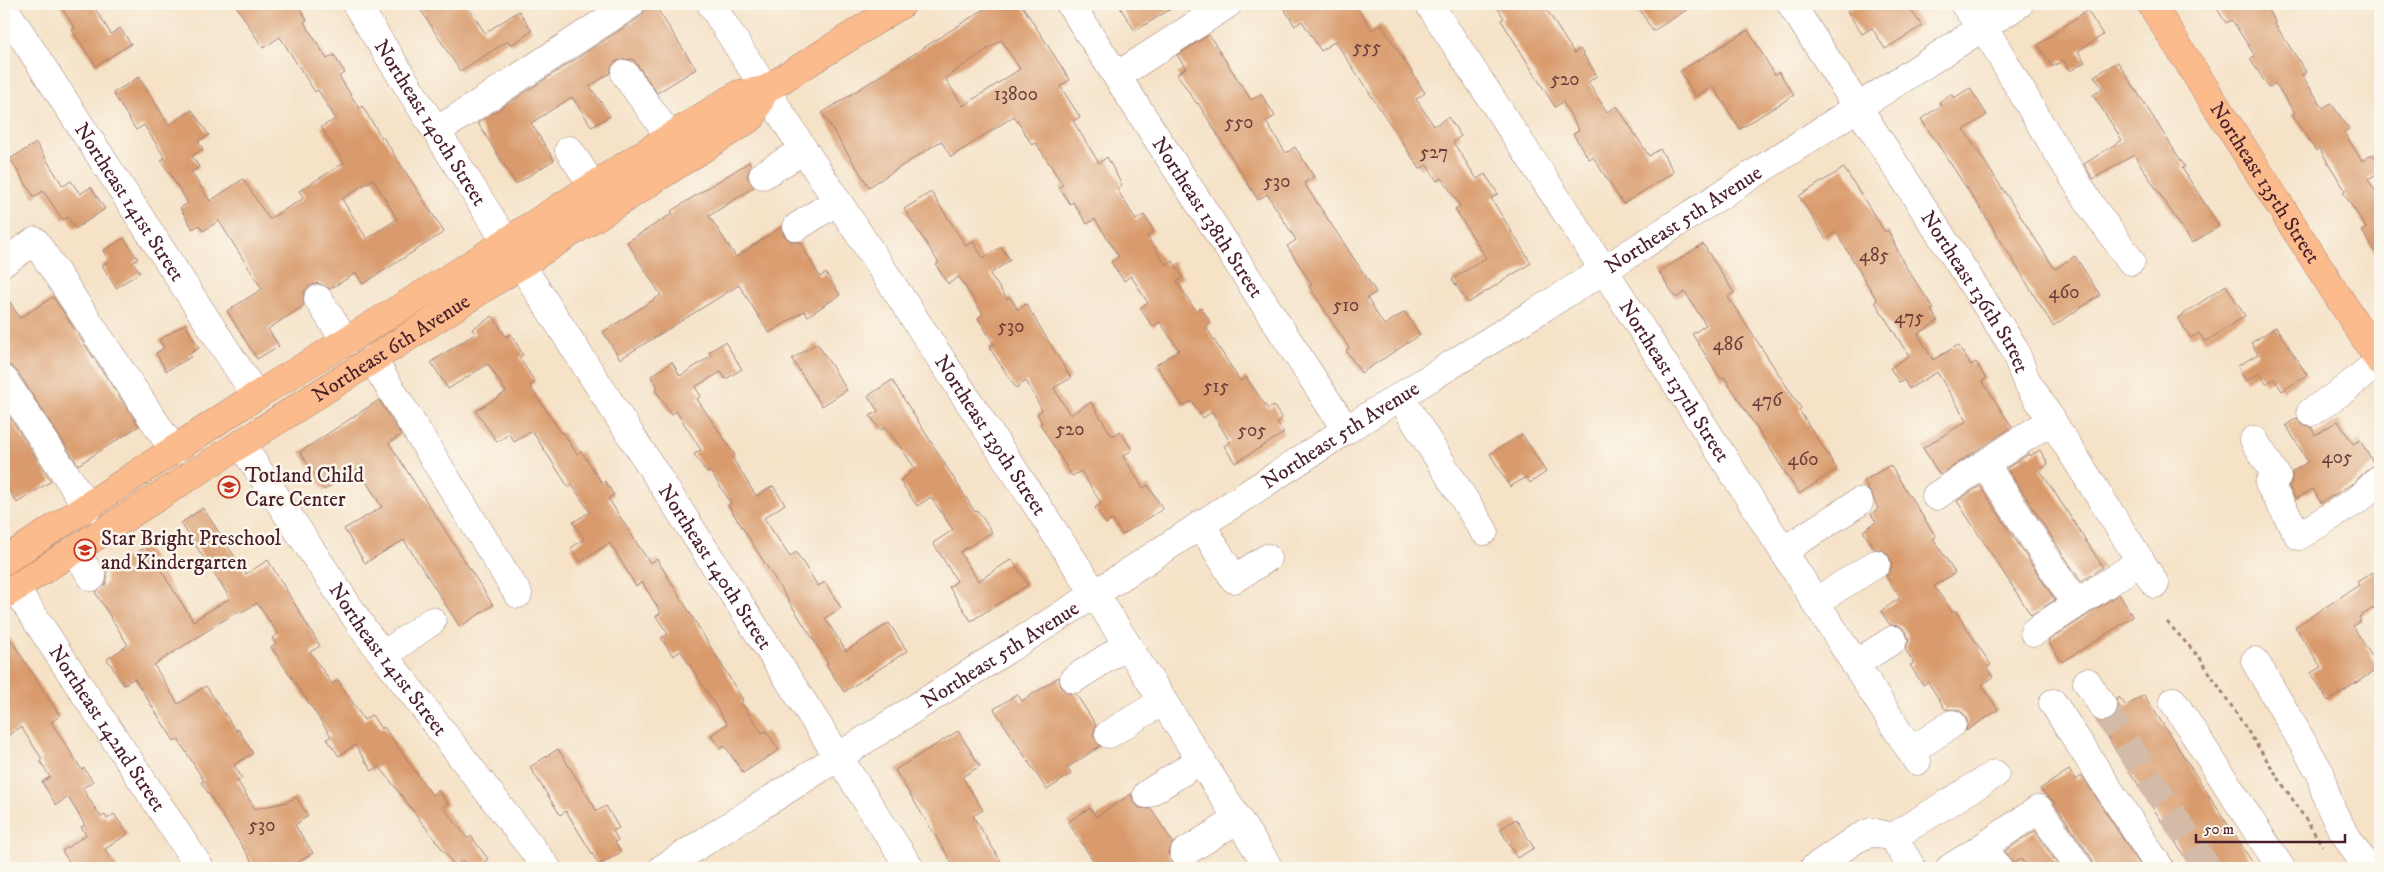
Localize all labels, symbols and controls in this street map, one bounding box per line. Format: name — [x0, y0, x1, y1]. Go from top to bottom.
street label: Northeast 140th Street — [368, 35, 492, 211]
house number: 555 — [1353, 36, 1382, 59]
house number: 520 — [1550, 68, 1580, 91]
house number: 13800 — [994, 83, 1038, 106]
street label: Northeast 135th Street — [2203, 98, 2326, 269]
house number: 550 — [1224, 111, 1254, 134]
street label: Northeast 141st Street — [68, 118, 190, 287]
street label: Northeast 138th Street — [1146, 132, 1269, 303]
house number: 527 — [1420, 141, 1448, 164]
street label: Northeast 5th Avenue — [1600, 160, 1767, 280]
house number: 530 — [1264, 170, 1290, 193]
street label: Northeast 136th Street — [1914, 206, 2034, 377]
house number: 485 — [1859, 244, 1889, 267]
house number: 460 — [2048, 281, 2080, 304]
street label: Northeast 6th Avenue — [308, 289, 475, 409]
house number: 510 — [1333, 294, 1359, 317]
street label: Northeast 137th Street — [1613, 296, 1735, 468]
house number: 475 — [1894, 306, 1924, 329]
house number: 530 — [998, 315, 1024, 338]
house number: 486 — [1713, 333, 1744, 356]
street label: Northeast 139th Street — [928, 351, 1052, 521]
house number: 515 — [1203, 375, 1229, 398]
street label: Northeast 5th Avenue — [1257, 376, 1425, 495]
house number: 476 — [1752, 389, 1783, 412]
house number: 520 — [1055, 418, 1085, 441]
house number: 505 — [1237, 419, 1267, 442]
house number: 405 — [2322, 446, 2353, 469]
house number: 460 — [1787, 448, 1819, 471]
place label: Totland Child Care Center — [245, 463, 364, 513]
school or university icon: Totland Child Care Center — [217, 475, 241, 499]
street label: Northeast 140th Street — [652, 480, 778, 655]
place label: Star Bright Preschool and Kindergarten — [101, 526, 282, 576]
school or university icon: Star Bright Preschool and Kindergarten — [73, 538, 97, 562]
street label: Northeast 141st Street — [323, 578, 453, 742]
street label: Northeast 5th Avenue — [917, 595, 1084, 715]
street label: Northeast 142nd Street — [42, 641, 171, 817]
scale bar — [2196, 812, 2345, 844]
house number: 530 — [249, 814, 275, 837]
text: 50 m — [2204, 820, 2234, 839]

